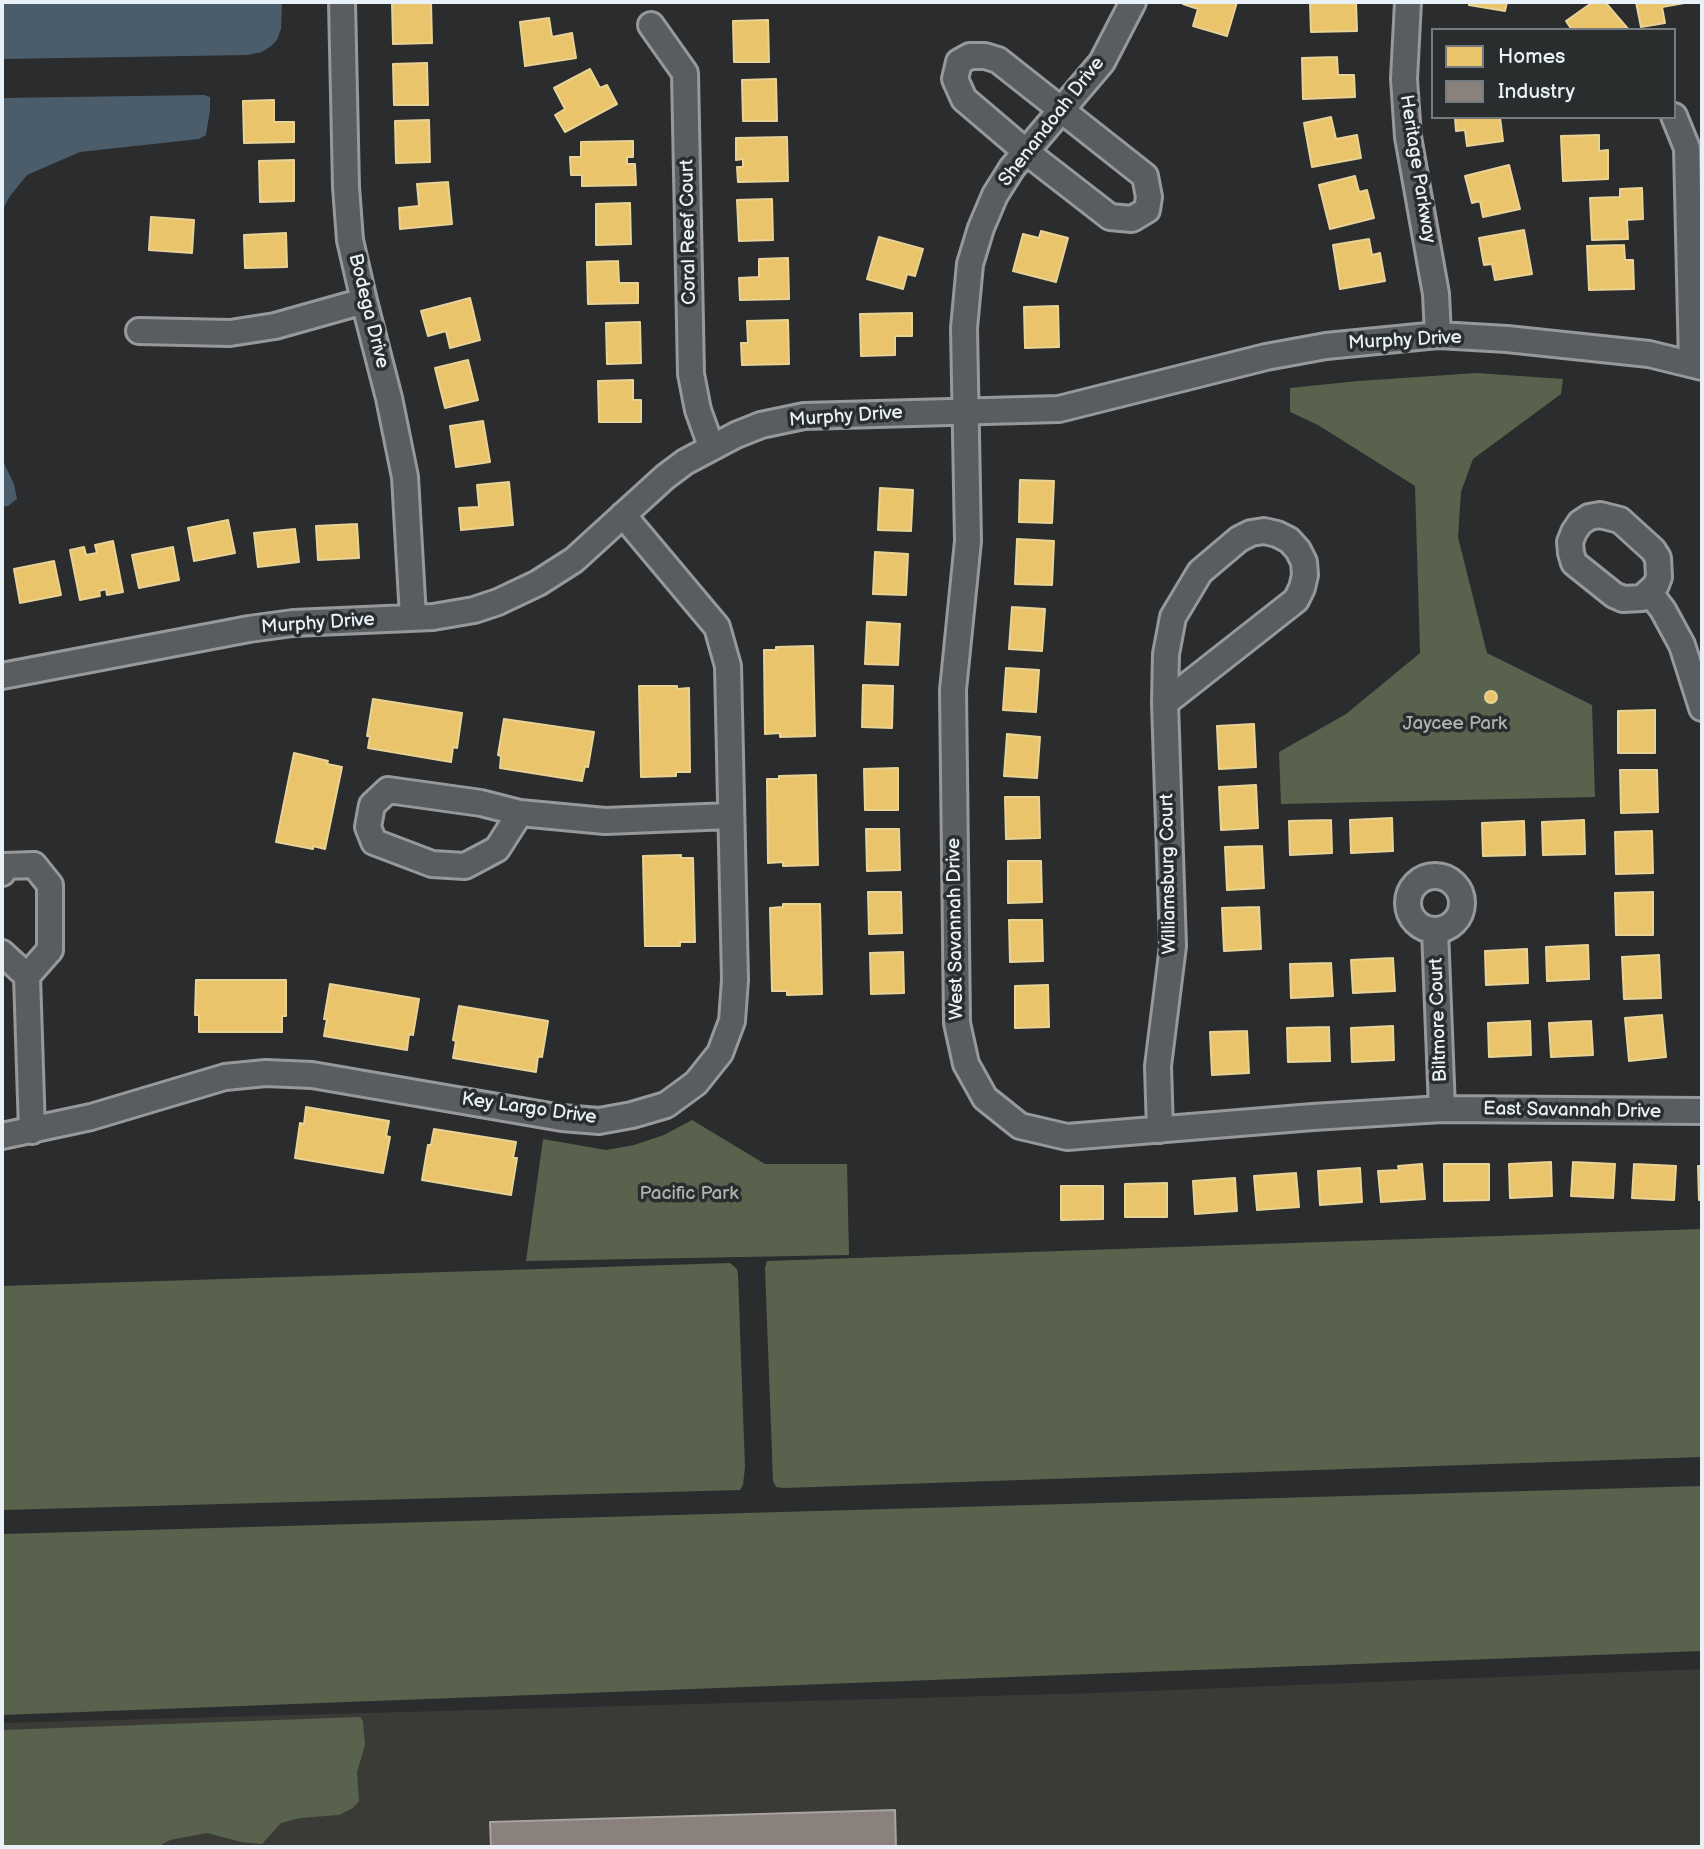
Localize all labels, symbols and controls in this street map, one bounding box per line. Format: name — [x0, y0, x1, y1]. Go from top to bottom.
legend — [1431, 28, 1676, 119]
text: Homes — [1498, 44, 1566, 69]
street label: Shenandoah Drive — [994, 53, 1110, 191]
text: Industry — [1498, 79, 1575, 104]
street label: Heritage Parkway — [1394, 93, 1440, 245]
street label: Coral Reef Court — [676, 159, 702, 305]
street label: Bodega Drive — [343, 251, 393, 371]
street label: Murphy Drive — [1348, 327, 1462, 355]
street label: Murphy Drive — [788, 402, 904, 432]
street label: Murphy Drive — [260, 609, 376, 639]
park label: Jaycee Park — [1403, 713, 1507, 735]
street label: Williamsburg Court — [1156, 793, 1182, 955]
street label: West Savannah Drive — [943, 838, 969, 1020]
street label: Biltmore Court — [1425, 957, 1453, 1083]
street label: Key Largo Drive — [460, 1088, 598, 1130]
street label: East Savannah Drive — [1483, 1098, 1661, 1124]
park label: Pacific Park — [639, 1183, 739, 1205]

